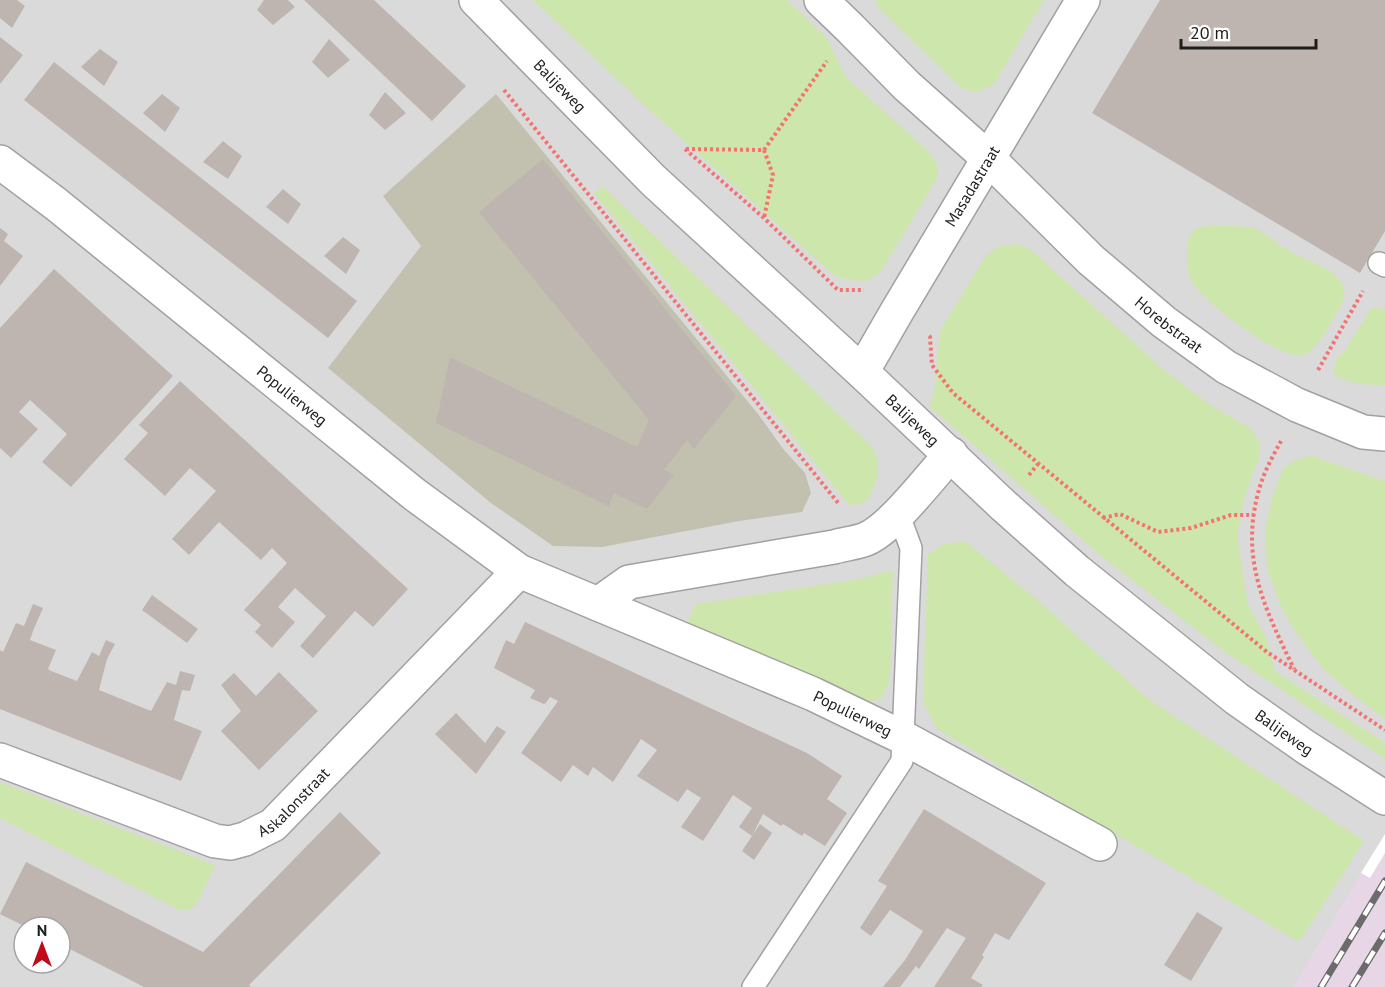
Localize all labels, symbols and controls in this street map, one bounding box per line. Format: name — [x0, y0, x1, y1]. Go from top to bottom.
scale bar — [1181, 12, 1316, 50]
text: 20 m — [1190, 21, 1229, 44]
street label: Balijeweg — [530, 55, 591, 116]
street label: Masadastraat — [940, 141, 1004, 230]
street label: Horebstraat — [1131, 292, 1207, 357]
street label: Populierweg — [253, 361, 332, 430]
street label: Balijeweg — [882, 390, 944, 450]
street label: Populierweg — [810, 686, 896, 741]
street label: Balijeweg — [1251, 705, 1317, 760]
street label: Askalonstraat — [254, 763, 334, 841]
north arrow — [12, 915, 72, 975]
text: N — [37, 920, 47, 940]

